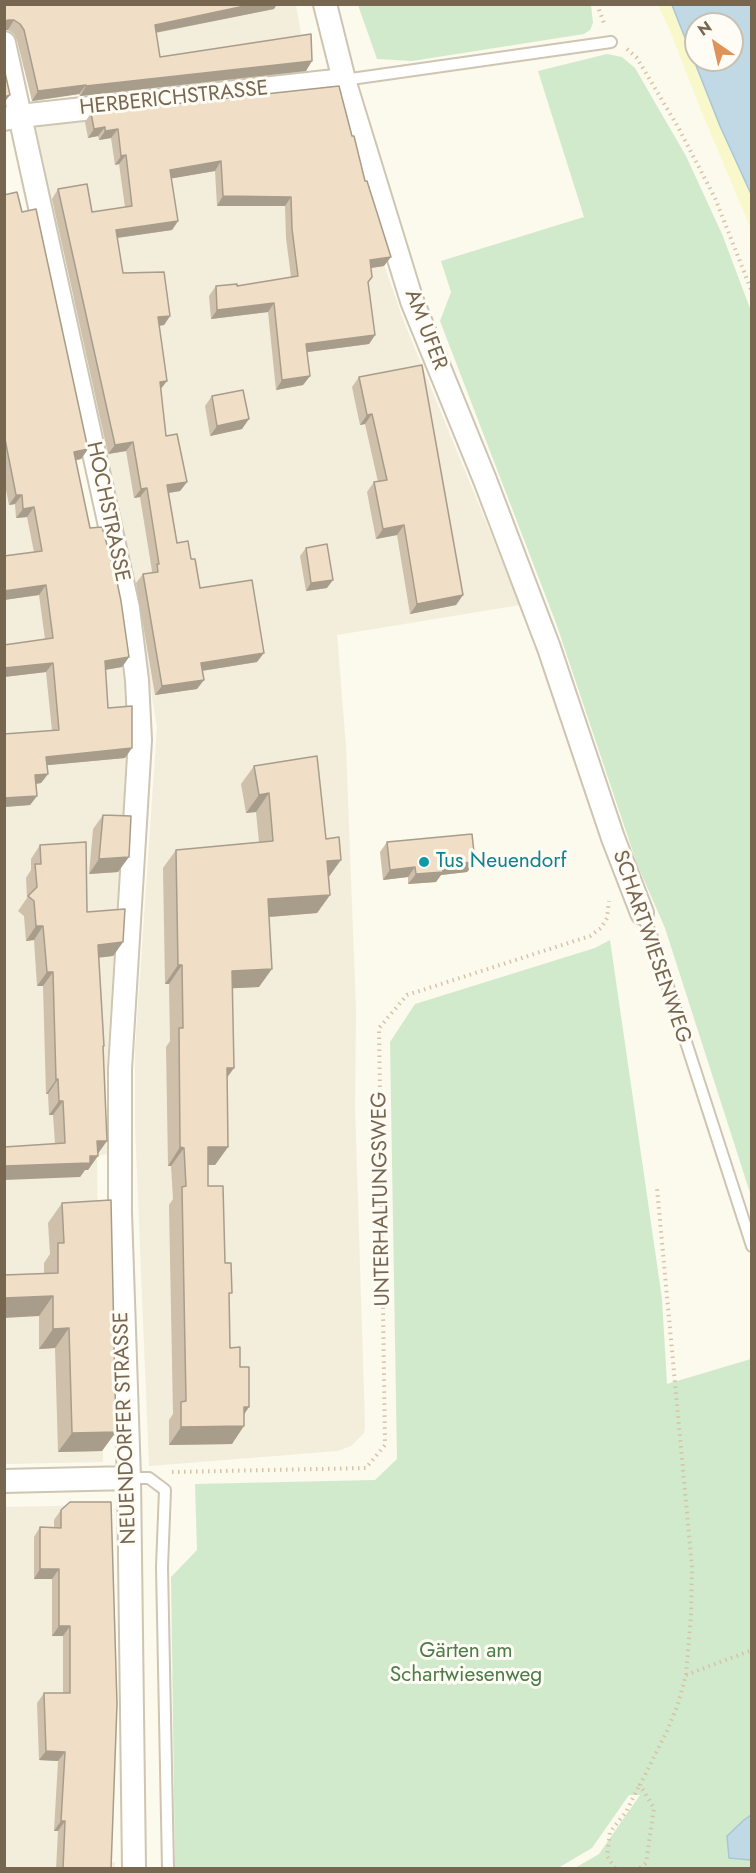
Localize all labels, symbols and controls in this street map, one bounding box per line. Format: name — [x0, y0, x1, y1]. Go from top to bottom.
north arrow — [684, 12, 744, 72]
text: N — [693, 15, 716, 41]
street label: HERBERICHSTRASSE — [79, 77, 269, 121]
street label: AM UFER — [398, 286, 452, 374]
street label: HOCHSTRASSE — [80, 440, 134, 584]
street label: SCHARTWIESENWEG — [606, 847, 696, 1047]
place label: Tus Neuendorf — [436, 849, 566, 875]
marker: Tus Neuendorf — [417, 855, 431, 869]
street label: UNTERHALTUNGSWEG — [368, 1091, 396, 1307]
street label: NEUENDORFER STRASSE — [109, 1311, 143, 1545]
park label: Gärten am Schartwiesenweg — [390, 1639, 542, 1689]

